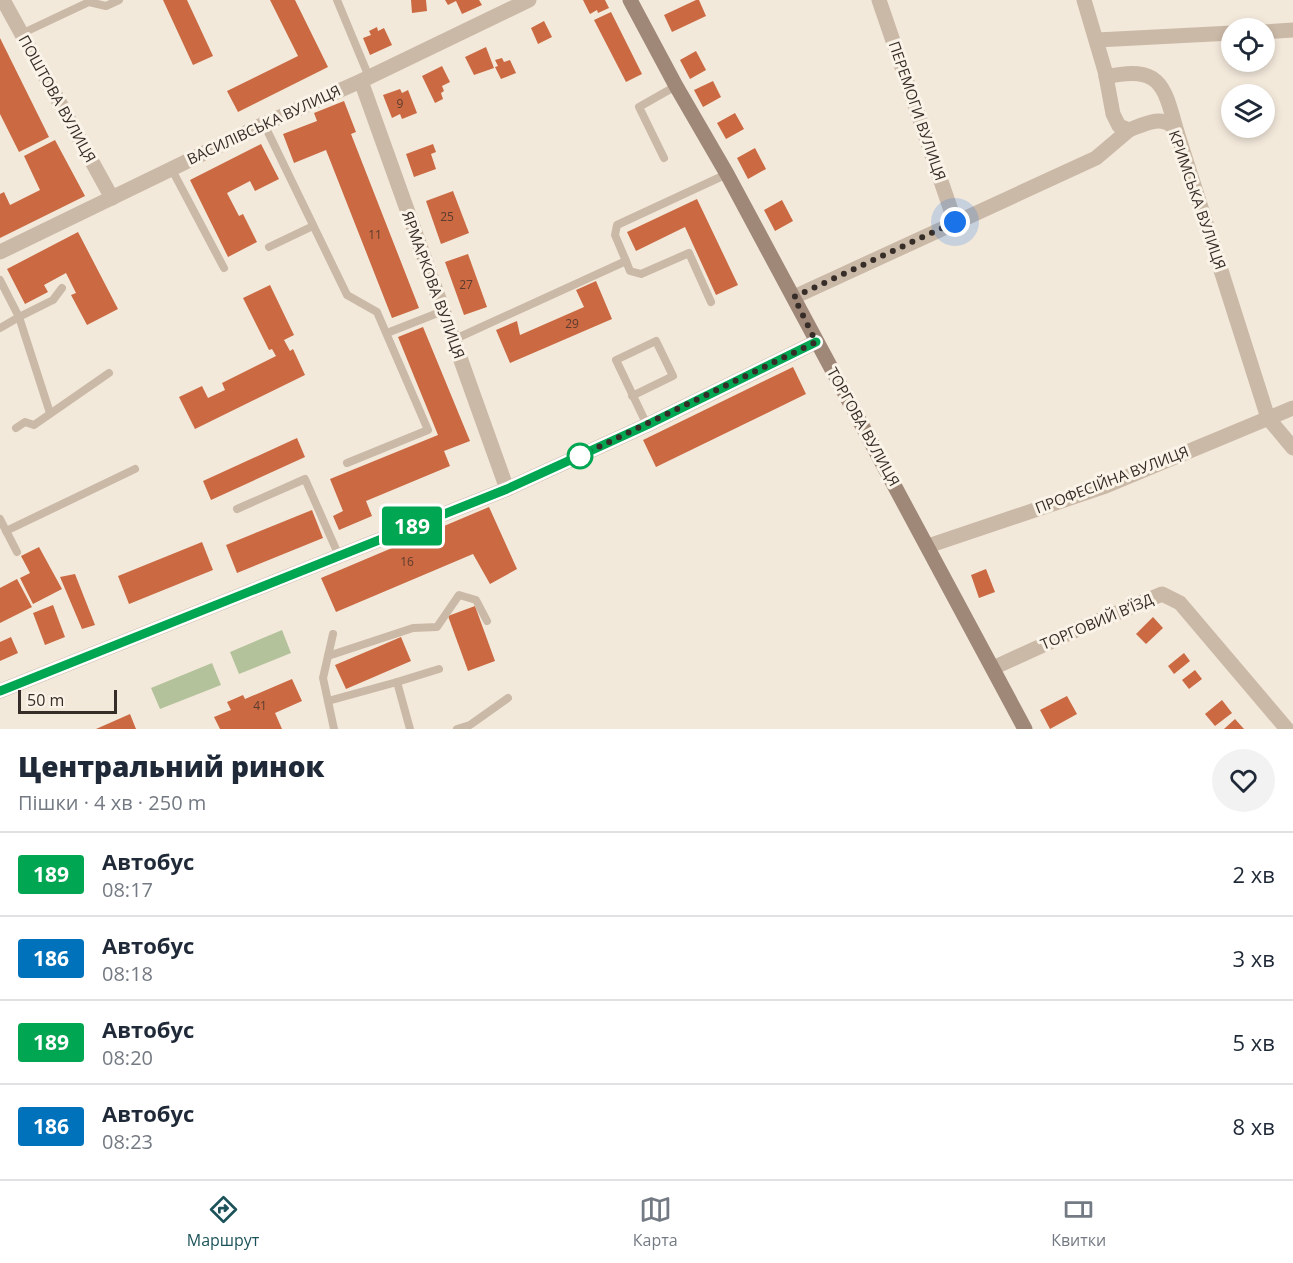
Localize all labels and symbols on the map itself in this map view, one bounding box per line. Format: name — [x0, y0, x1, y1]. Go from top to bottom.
street label: ПОШТОВА ВУЛИЦЯ — [15, 31, 101, 166]
street label: ПЕРЕМОГИ ВУЛИЦЯ — [885, 38, 951, 183]
street label: ВАСИЛІВСЬКА ВУЛИЦЯ — [184, 80, 344, 169]
house number: 9 — [397, 95, 404, 112]
street label: КРИМСЬКА ВУЛИЦЯ — [1165, 127, 1231, 272]
your location — [940, 207, 970, 237]
street label: ЯРМАРКОВА ВУЛИЦЯ — [398, 208, 470, 361]
house number: 25 — [440, 208, 454, 225]
house number: 11 — [368, 226, 382, 243]
house number: 27 — [459, 276, 473, 293]
house number: 29 — [565, 315, 579, 332]
street label: ТОРГОВА ВУЛИЦЯ — [823, 364, 905, 489]
street label: ПРОФЕСІЙНА ВУЛИЦЯ — [1032, 441, 1191, 518]
unlabelled marker — [567, 443, 593, 469]
line badge: 189 — [378, 506, 446, 546]
house number: 16 — [400, 553, 414, 570]
street label: ТОРГОВИЙ В’ЇЗД — [1037, 588, 1156, 654]
scale bar — [18, 687, 117, 714]
house number: 41 — [253, 697, 267, 714]

